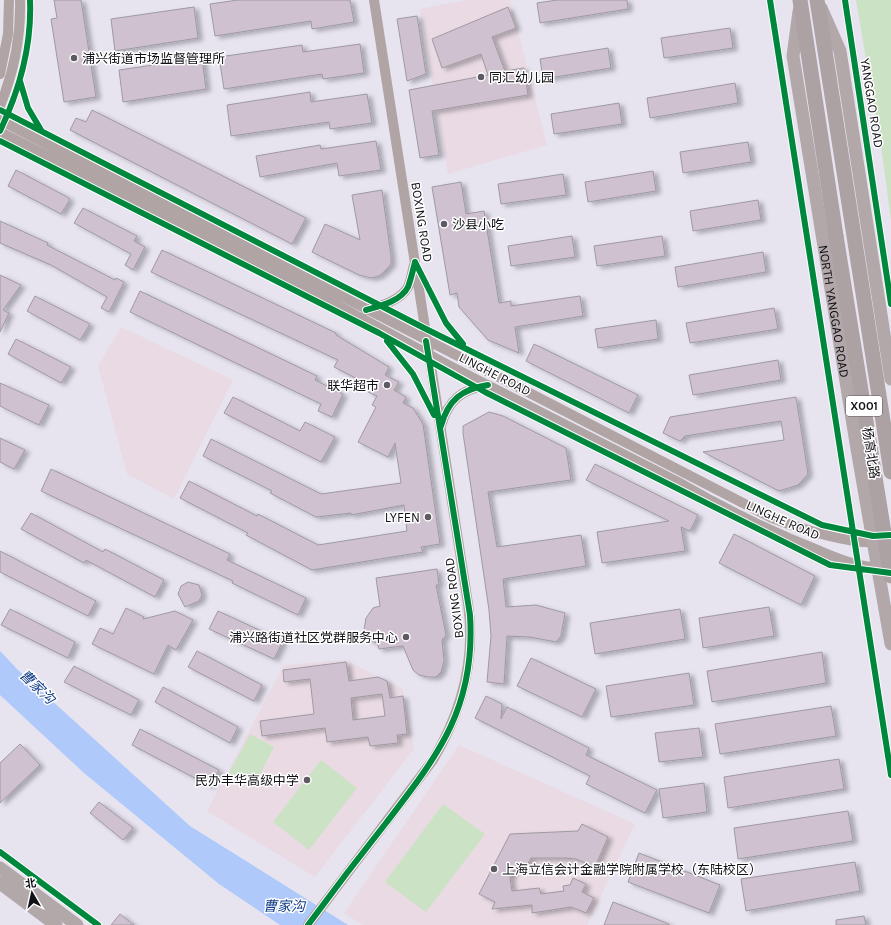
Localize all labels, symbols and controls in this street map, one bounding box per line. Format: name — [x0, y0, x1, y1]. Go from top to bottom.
place label: 浦兴街道市场监督管理所 — [82, 51, 225, 66]
marker: 浦兴街道市场监督管理所 — [69, 53, 79, 63]
street label: YANGGAO ROAD — [857, 57, 887, 149]
place label: 同汇幼儿园 — [489, 70, 554, 85]
marker: 同汇幼儿园 — [476, 72, 486, 82]
street label: BOXING ROAD — [408, 181, 436, 263]
place label: 沙县小吃 — [452, 217, 504, 232]
marker: 沙县小吃 — [439, 219, 449, 229]
street label: NORTH YANGGAO ROAD — [816, 244, 853, 379]
street label: LINGHE ROAD — [457, 350, 533, 398]
place label: 联华超市 — [327, 378, 379, 393]
marker: 联华超市 — [382, 380, 392, 390]
road number: X001 — [846, 396, 882, 416]
street label: 杨高北路 — [860, 426, 882, 480]
street label: LINGHE ROAD — [744, 497, 822, 543]
place label: LYFEN — [385, 510, 420, 525]
marker: LYFEN — [423, 512, 433, 522]
street label: BOXING ROAD — [442, 557, 466, 639]
place label: 浦兴路街道社区党群服务中心 — [229, 630, 398, 645]
marker: 浦兴路街道社区党群服务中心 — [401, 632, 411, 642]
water label: 曹家沟 — [16, 666, 59, 709]
place label: 民办丰华高级中学 — [195, 773, 299, 788]
marker: 民办丰华高级中学 — [302, 775, 312, 785]
place label: 上海立信会计金融学院附属学校（东陆校区） — [502, 862, 762, 877]
marker: 上海立信会计金融学院附属学校（东陆校区） — [489, 864, 499, 874]
north arrow — [12, 873, 52, 913]
text: 北 — [24, 876, 37, 891]
water label: 曹家沟 — [263, 898, 307, 915]

